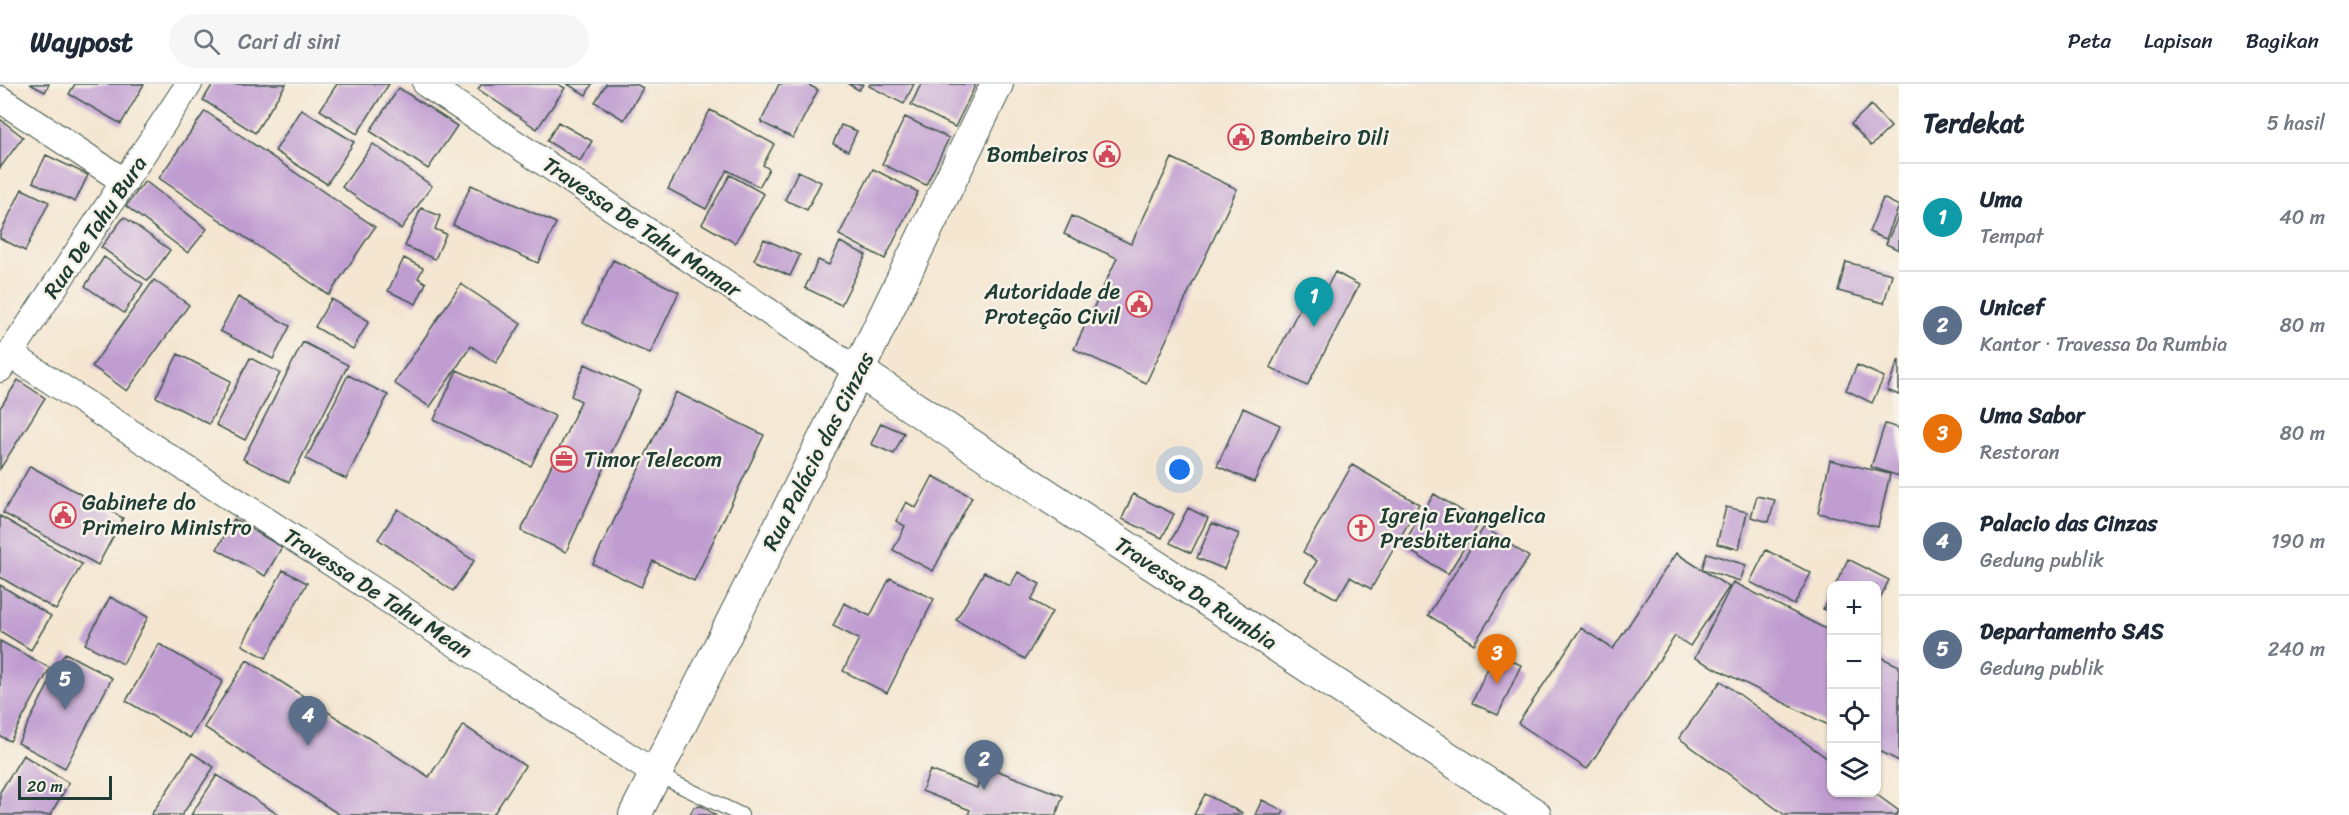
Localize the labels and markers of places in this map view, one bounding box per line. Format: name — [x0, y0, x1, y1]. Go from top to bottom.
place label: Bombeiro Dili — [1260, 118, 1389, 157]
public building icon: Bombeiro Dili — [1226, 122, 1256, 152]
place label: Bombeiros — [987, 135, 1089, 174]
public building icon: Bombeiros — [1092, 139, 1122, 169]
place label: Autoridade de Proteção Civil — [983, 272, 1121, 336]
pin: 1 — [1294, 278, 1334, 327]
public building icon: Autoridade de Proteção Civil — [1124, 289, 1154, 319]
place label: Timor Telecom — [584, 440, 722, 479]
office icon: Timor Telecom — [549, 444, 579, 474]
place label: Gabinete do Primeiro Ministro — [82, 483, 252, 547]
place label: Igreja Evangelica Presbiteriana — [1379, 496, 1545, 560]
public building icon: Gabinete do Primeiro Ministro — [48, 500, 78, 530]
church icon: Igreja Evangelica Presbiteriana — [1346, 513, 1376, 543]
pin: 3 — [1478, 634, 1516, 684]
pin: 5 — [46, 660, 84, 710]
pin: 4 — [288, 696, 328, 746]
pin: 2 — [964, 740, 1004, 790]

